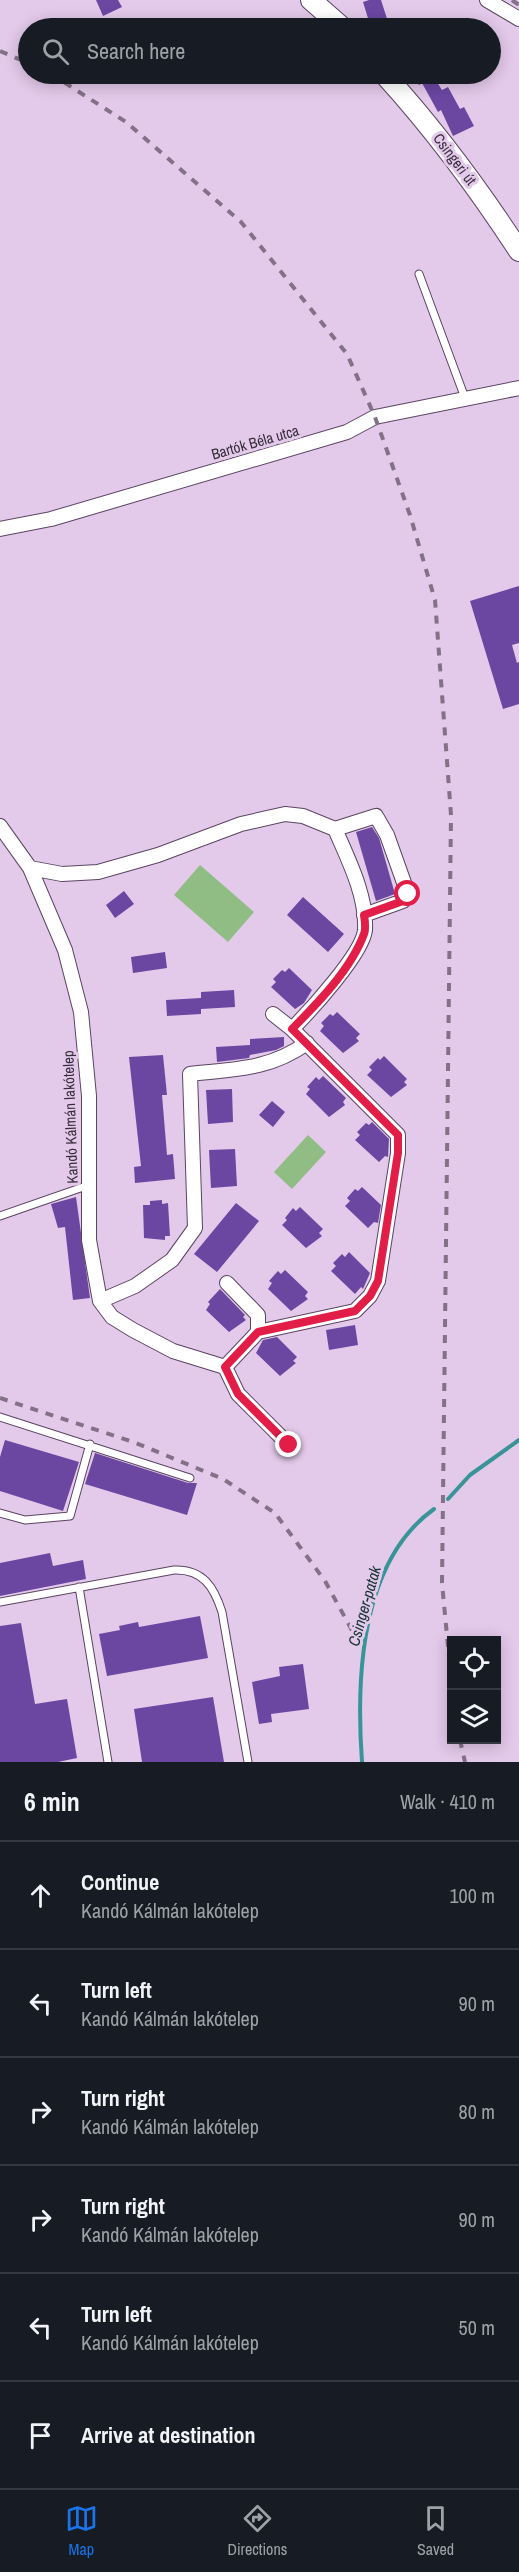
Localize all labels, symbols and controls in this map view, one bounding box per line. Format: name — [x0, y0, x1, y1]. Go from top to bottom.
search box — [18, 18, 501, 84]
icon: search — [39, 35, 72, 68]
text: Search here — [87, 36, 185, 66]
street label: Csingeri út — [429, 129, 482, 190]
street label: Bartók Béla utca — [209, 419, 301, 465]
route start — [394, 880, 420, 906]
street label: Kandó Kálmán lakótelep — [57, 1050, 83, 1184]
route end — [275, 1431, 301, 1457]
water label: Csinger-patak — [342, 1563, 386, 1649]
map controls — [447, 1636, 501, 1744]
button: locate — [447, 1636, 501, 1690]
button: layers — [447, 1690, 501, 1744]
text: 6 min — [24, 1784, 80, 1819]
text: Walk · 410 m — [400, 1788, 495, 1815]
text: Continue — [81, 1867, 159, 1897]
icon: ahead — [24, 1879, 57, 1912]
text: 100 m — [449, 1882, 495, 1909]
text: Kandó Kálmán lakótelep — [81, 1897, 259, 1924]
text: Turn left — [81, 1975, 152, 2005]
icon: left — [24, 1987, 57, 2020]
text: 90 m — [459, 1990, 495, 2017]
text: Kandó Kálmán lakótelep — [81, 2005, 259, 2032]
text: Turn right — [81, 2083, 165, 2113]
icon: right — [24, 2095, 57, 2128]
text: 80 m — [459, 2098, 495, 2125]
text: Kandó Kálmán lakótelep — [81, 2113, 259, 2140]
text: Turn right — [81, 2191, 165, 2221]
icon: right — [24, 2203, 57, 2236]
text: 90 m — [459, 2206, 495, 2233]
text: Kandó Kálmán lakótelep — [81, 2221, 259, 2248]
text: Turn left — [81, 2299, 152, 2329]
icon: left — [24, 2311, 57, 2344]
text: 50 m — [459, 2314, 495, 2341]
text: Kandó Kálmán lakótelep — [81, 2329, 259, 2356]
icon: arrive — [24, 2419, 57, 2452]
text: Arrive at destination — [81, 2420, 255, 2450]
tab: Map — [65, 2502, 98, 2560]
tab: Directions — [227, 2502, 287, 2560]
tab: Saved — [417, 2502, 454, 2560]

